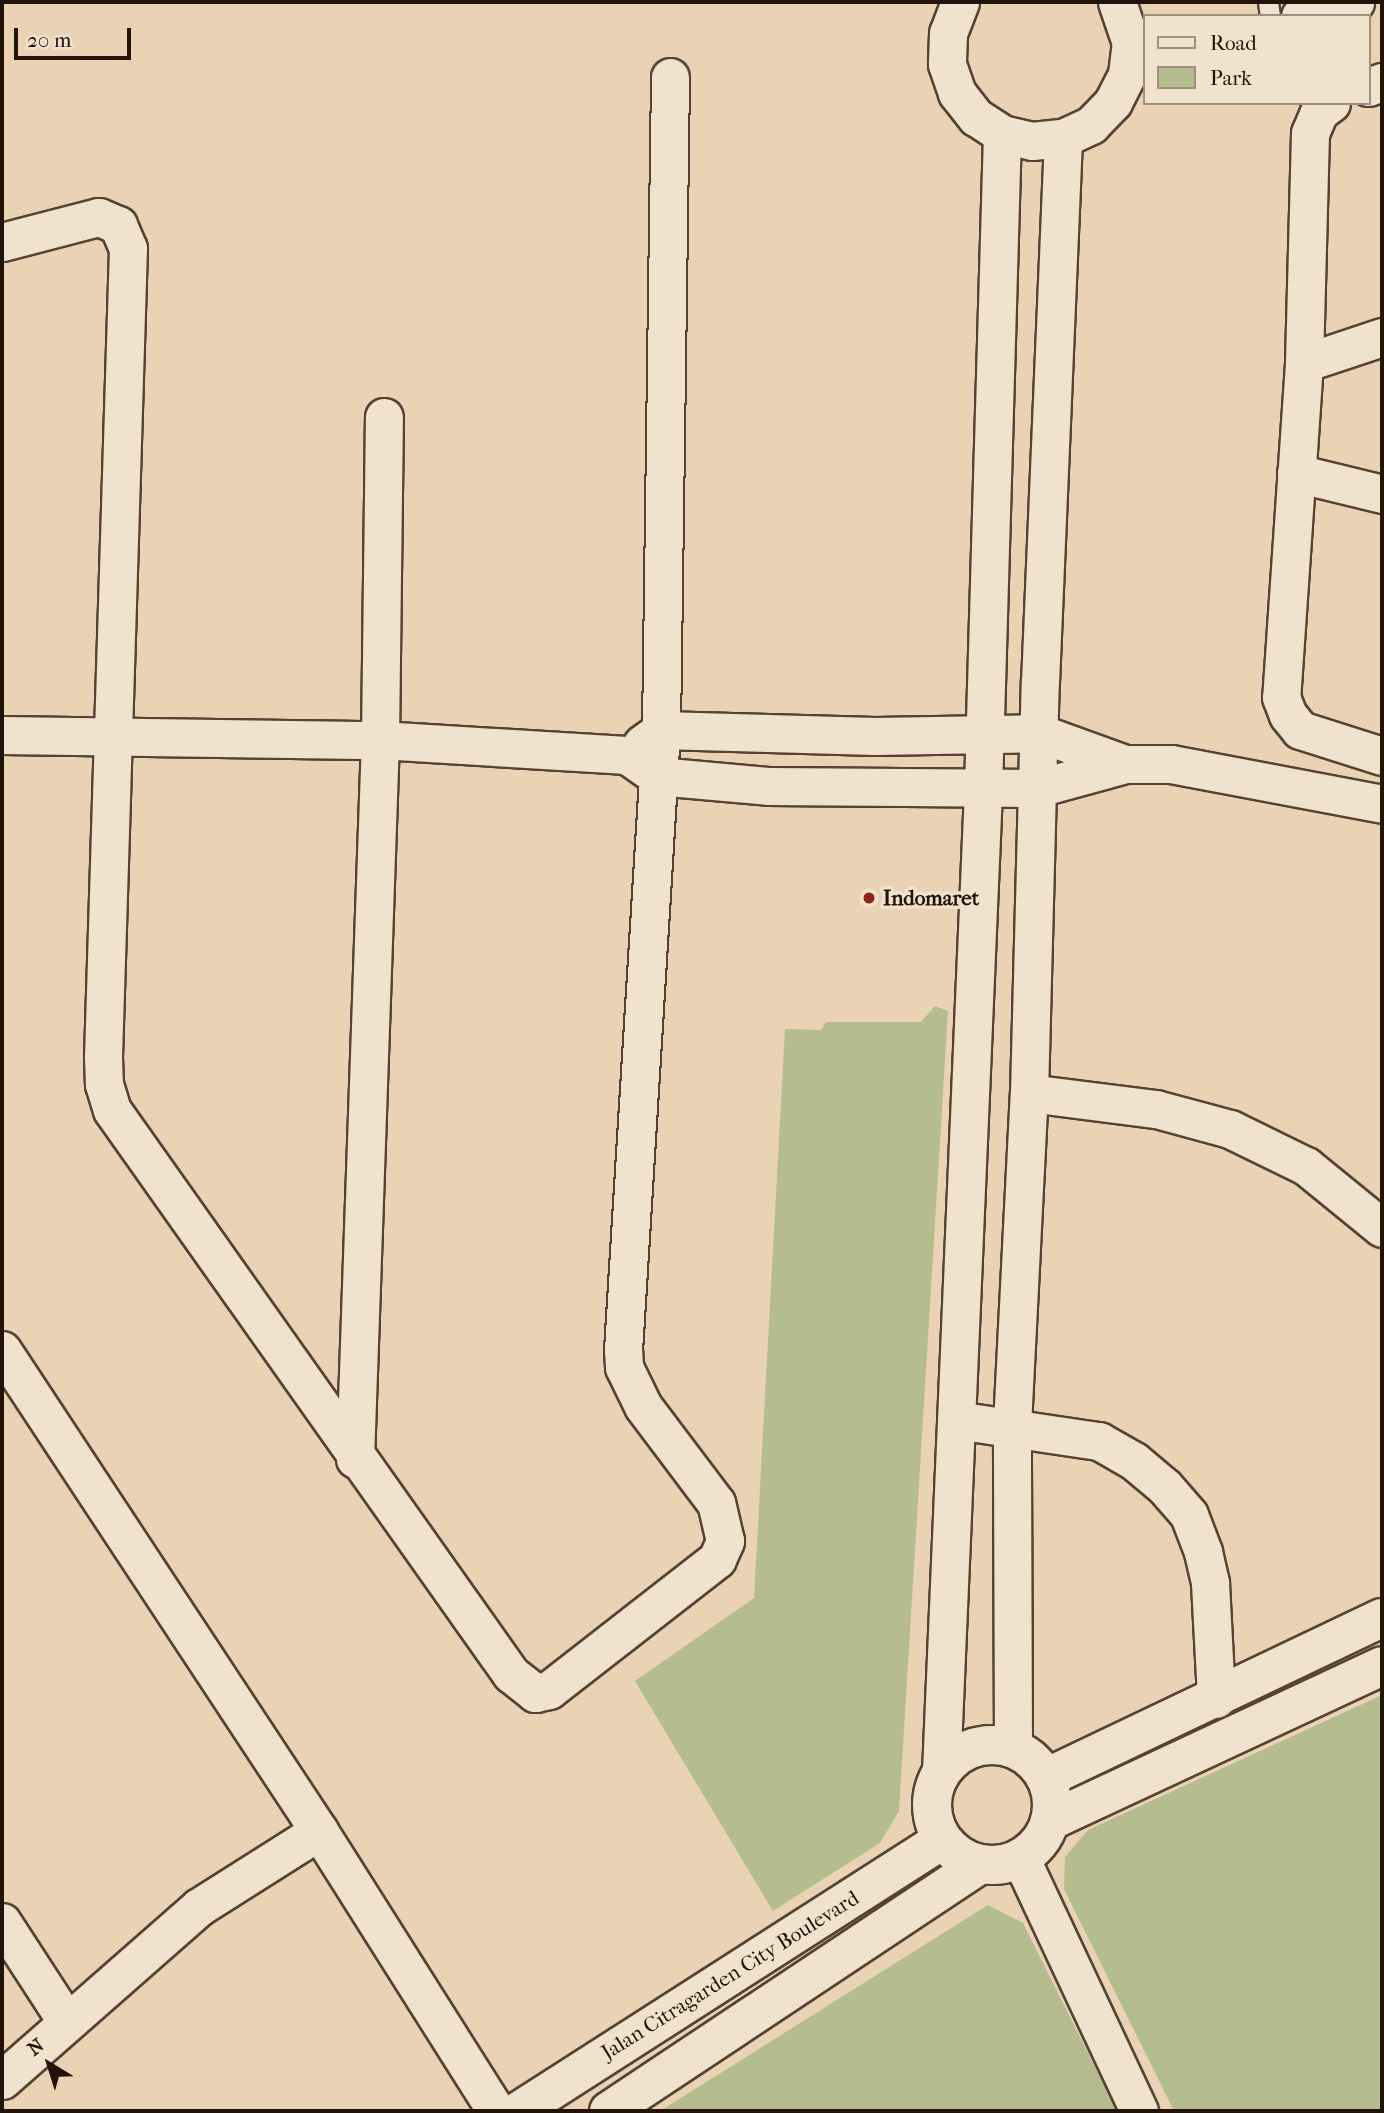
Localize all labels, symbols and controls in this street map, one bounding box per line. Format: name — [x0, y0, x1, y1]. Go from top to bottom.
scale bar — [18, 14, 135, 58]
legend — [1142, 14, 1370, 105]
text: 20 m — [27, 28, 71, 52]
text: Road — [1210, 31, 1257, 55]
text: Park — [1210, 66, 1252, 90]
place label: Indomaret — [883, 885, 979, 911]
marker: Indomaret — [861, 890, 877, 906]
street label: Jalan Citragarden City Boulevard — [597, 1885, 863, 2065]
north arrow — [14, 2029, 84, 2099]
text: N — [24, 2034, 49, 2061]

